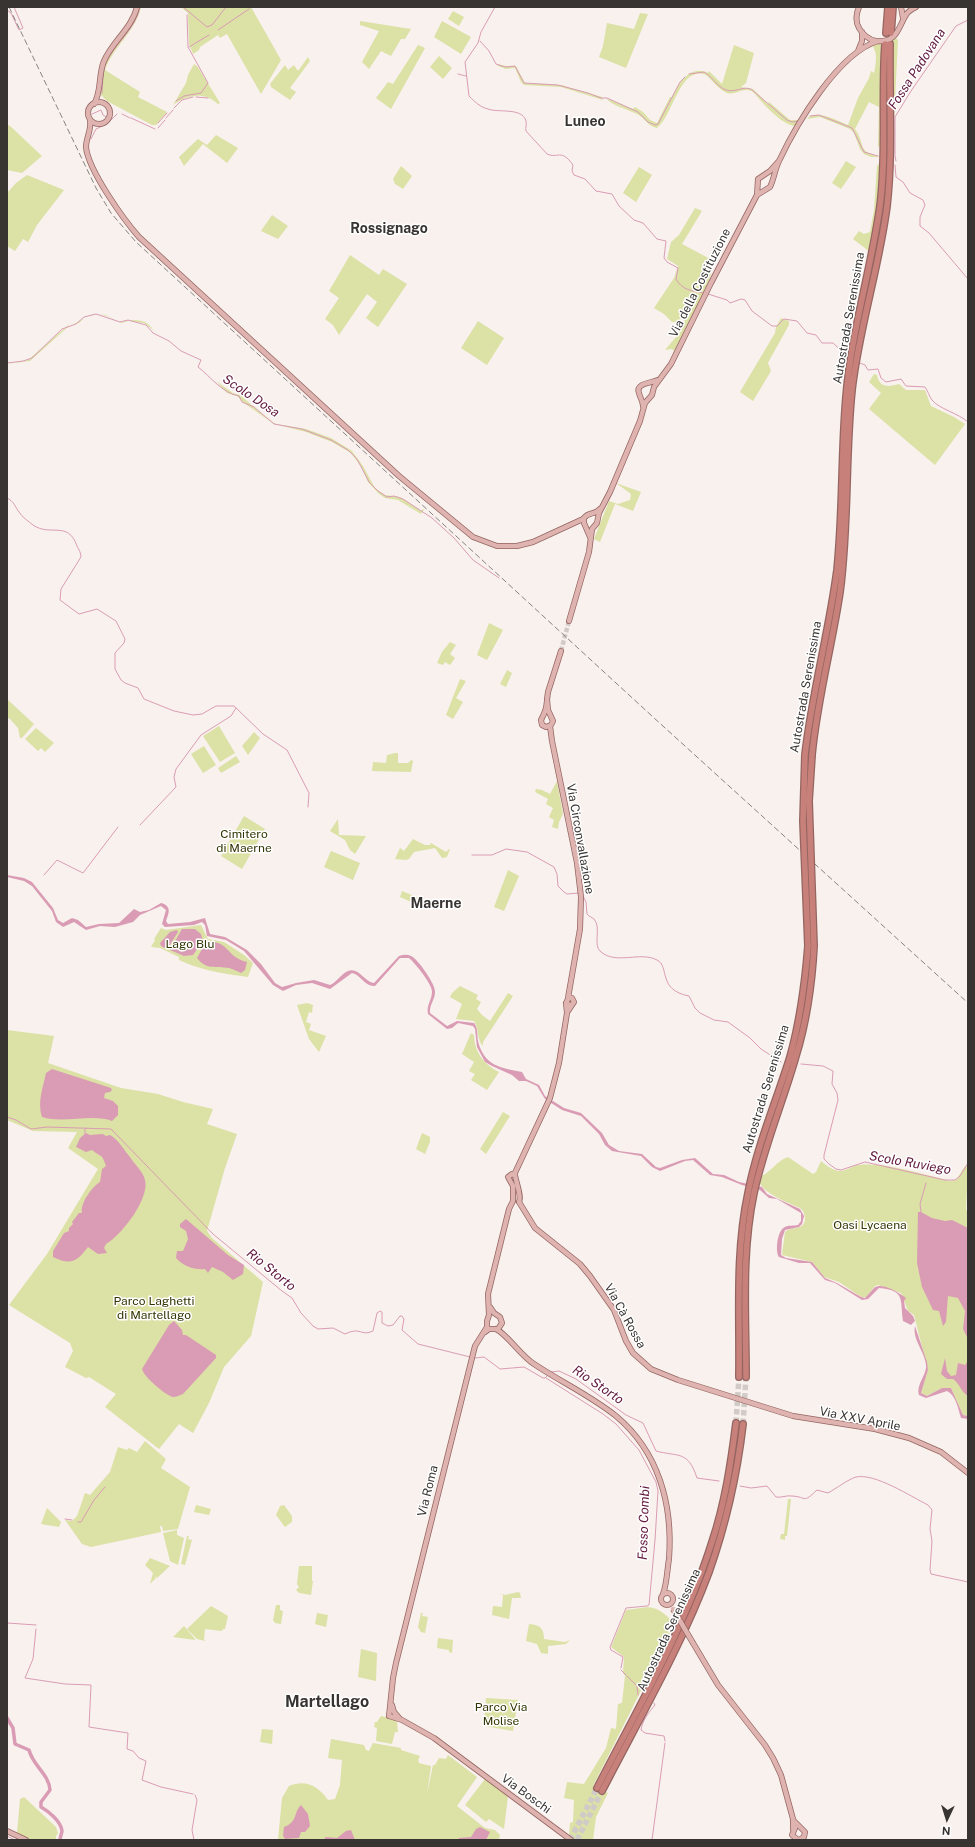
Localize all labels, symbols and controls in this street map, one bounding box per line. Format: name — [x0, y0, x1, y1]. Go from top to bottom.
water label: Fossa Padovana — [885, 26, 949, 112]
district label: Luneo — [564, 114, 606, 130]
district label: Rossignago — [350, 221, 428, 237]
street label: Via della Costituzione — [666, 226, 734, 340]
street label: Autostrada Serenissima — [830, 251, 868, 385]
water label: Scolo Dosa — [220, 371, 282, 421]
street label: Autostrada Serenissima — [787, 620, 825, 754]
street label: Via Circonvallazione — [563, 783, 597, 895]
park label: Cimitero di Maerne — [216, 827, 272, 855]
district label: Maerne — [411, 896, 461, 912]
park label: Lago Blu — [166, 937, 214, 951]
street label: Autostrada Serenissima — [740, 1023, 792, 1155]
water label: Scolo Ruviego — [868, 1148, 952, 1178]
park label: Oasi Lycaena — [833, 1218, 907, 1232]
water label: Rio Storto — [243, 1246, 299, 1294]
street label: Via Cà Rossa — [601, 1281, 649, 1351]
park label: Parco Laghetti di Martellago — [114, 1294, 194, 1322]
water label: Rio Storto — [569, 1362, 627, 1408]
street label: Via XXV Aprile — [818, 1404, 902, 1434]
street label: Via Roma — [415, 1464, 441, 1518]
water label: Fosso Combi — [635, 1486, 653, 1560]
street label: Autostrada Serenissima — [634, 1567, 704, 1693]
district label: Martellago — [285, 1692, 369, 1712]
park label: Parco Via Molise — [475, 1700, 527, 1728]
street label: Via Boschi — [498, 1771, 554, 1817]
north arrow — [927, 1799, 967, 1839]
text: N — [941, 1825, 951, 1837]

